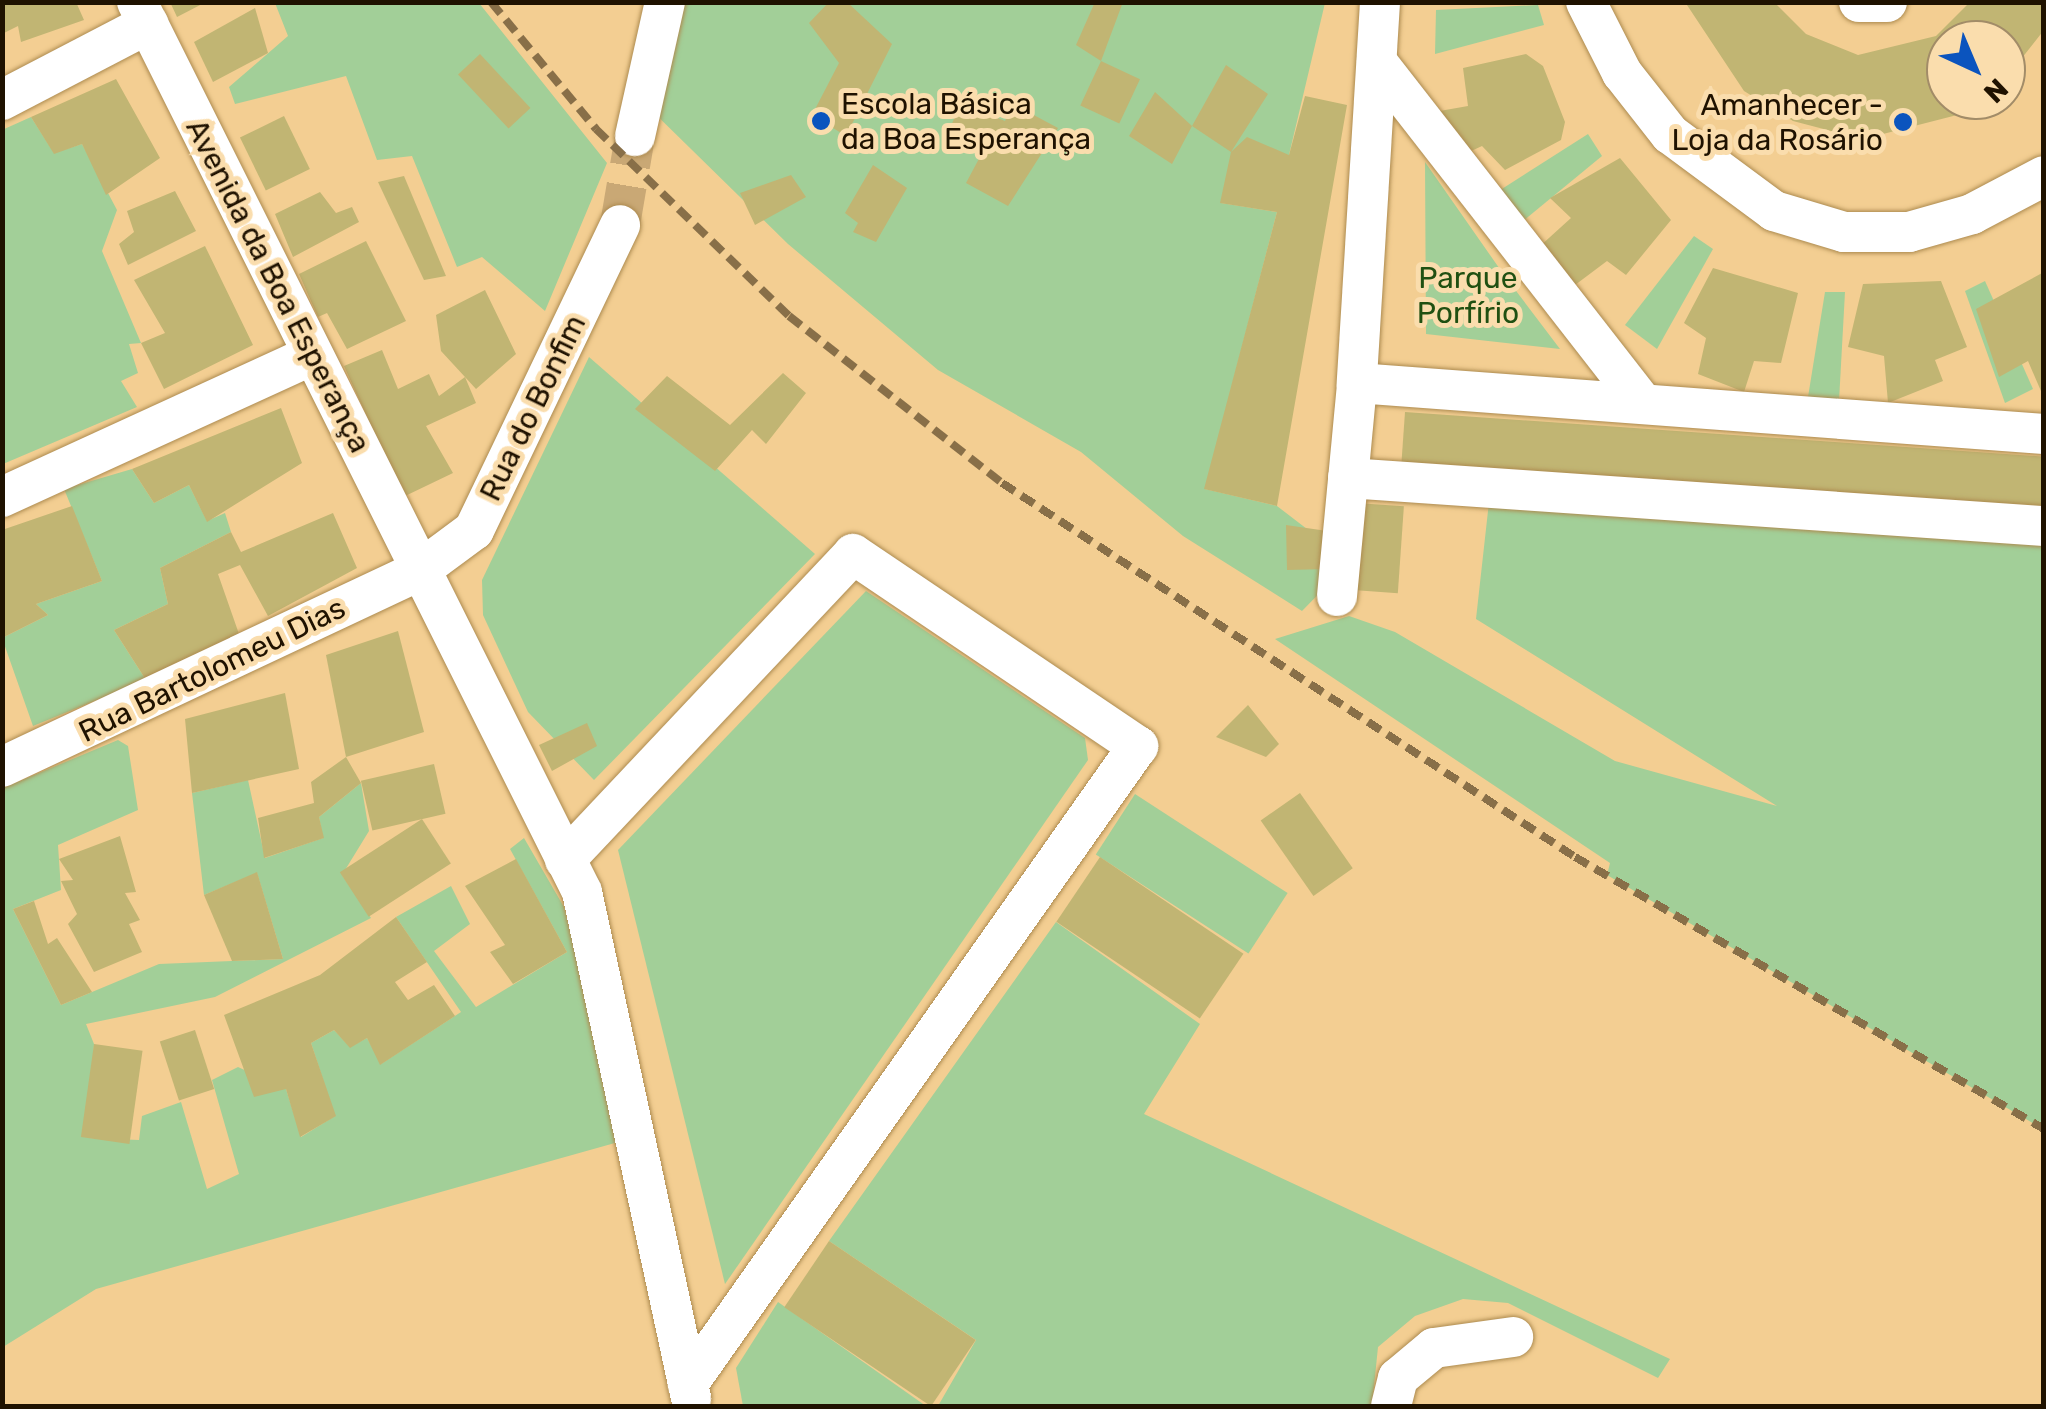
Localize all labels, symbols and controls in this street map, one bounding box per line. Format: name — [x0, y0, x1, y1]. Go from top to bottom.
north arrow — [1926, 20, 2026, 120]
text: N — [1977, 72, 2015, 109]
place label: Escola Básica da Boa Esperança — [841, 86, 1091, 156]
place label: Amanhecer - Loja da Rosário — [1671, 87, 1883, 158]
marker: Escola Básica da Boa Esperança — [810, 110, 832, 132]
marker: Amanhecer - Loja da Rosário — [1892, 111, 1914, 133]
street label: Avenida da Boa Esperança — [178, 113, 378, 459]
park label: Parque Porfírio — [1417, 260, 1519, 330]
street label: Rua do Bonfim — [472, 309, 594, 507]
street label: Rua Bartolomeu Dias — [73, 590, 351, 750]

